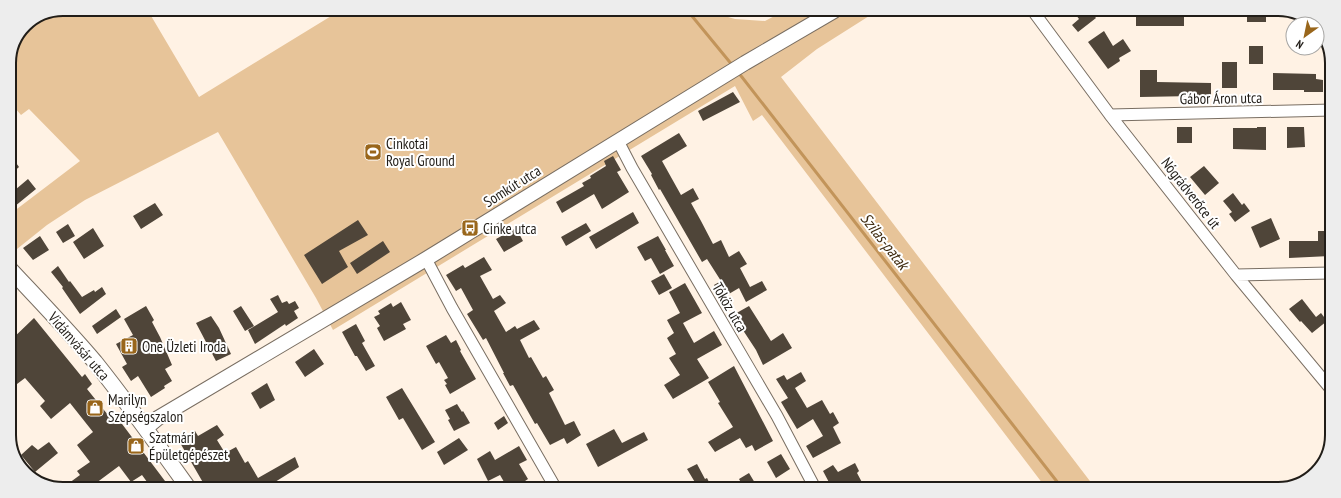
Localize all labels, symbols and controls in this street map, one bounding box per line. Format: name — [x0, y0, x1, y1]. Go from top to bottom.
north arrow — [1285, 16, 1325, 56]
text: N — [1293, 37, 1306, 52]
street label: Gábor Áron utca — [1180, 88, 1262, 108]
place label: Cinkotai Royal Ground — [386, 134, 455, 170]
sports icon: Cinkotai Royal Ground — [363, 142, 383, 162]
street label: Nógrádverőce út — [1157, 154, 1225, 232]
street label: Somkút utca — [480, 161, 544, 211]
water label: Szilas-patak — [857, 209, 914, 275]
bus stop icon: Cinke utca — [460, 218, 480, 238]
place label: Cinke utca — [483, 219, 537, 238]
street label: Tóköz utca — [708, 279, 752, 335]
street label: Vidámvásár utca — [43, 307, 114, 384]
building icon: One Üzleti Iroda — [119, 336, 139, 356]
place label: One Üzleti Iroda — [142, 337, 226, 356]
place label: Marilyn Szépségszalon — [108, 390, 183, 426]
shop icon: Marilyn Szépségszalon — [85, 398, 105, 418]
place label: Szatmári Épületgépészet — [149, 428, 228, 464]
shop icon: Szatmári Épületgépészet — [126, 436, 146, 456]

